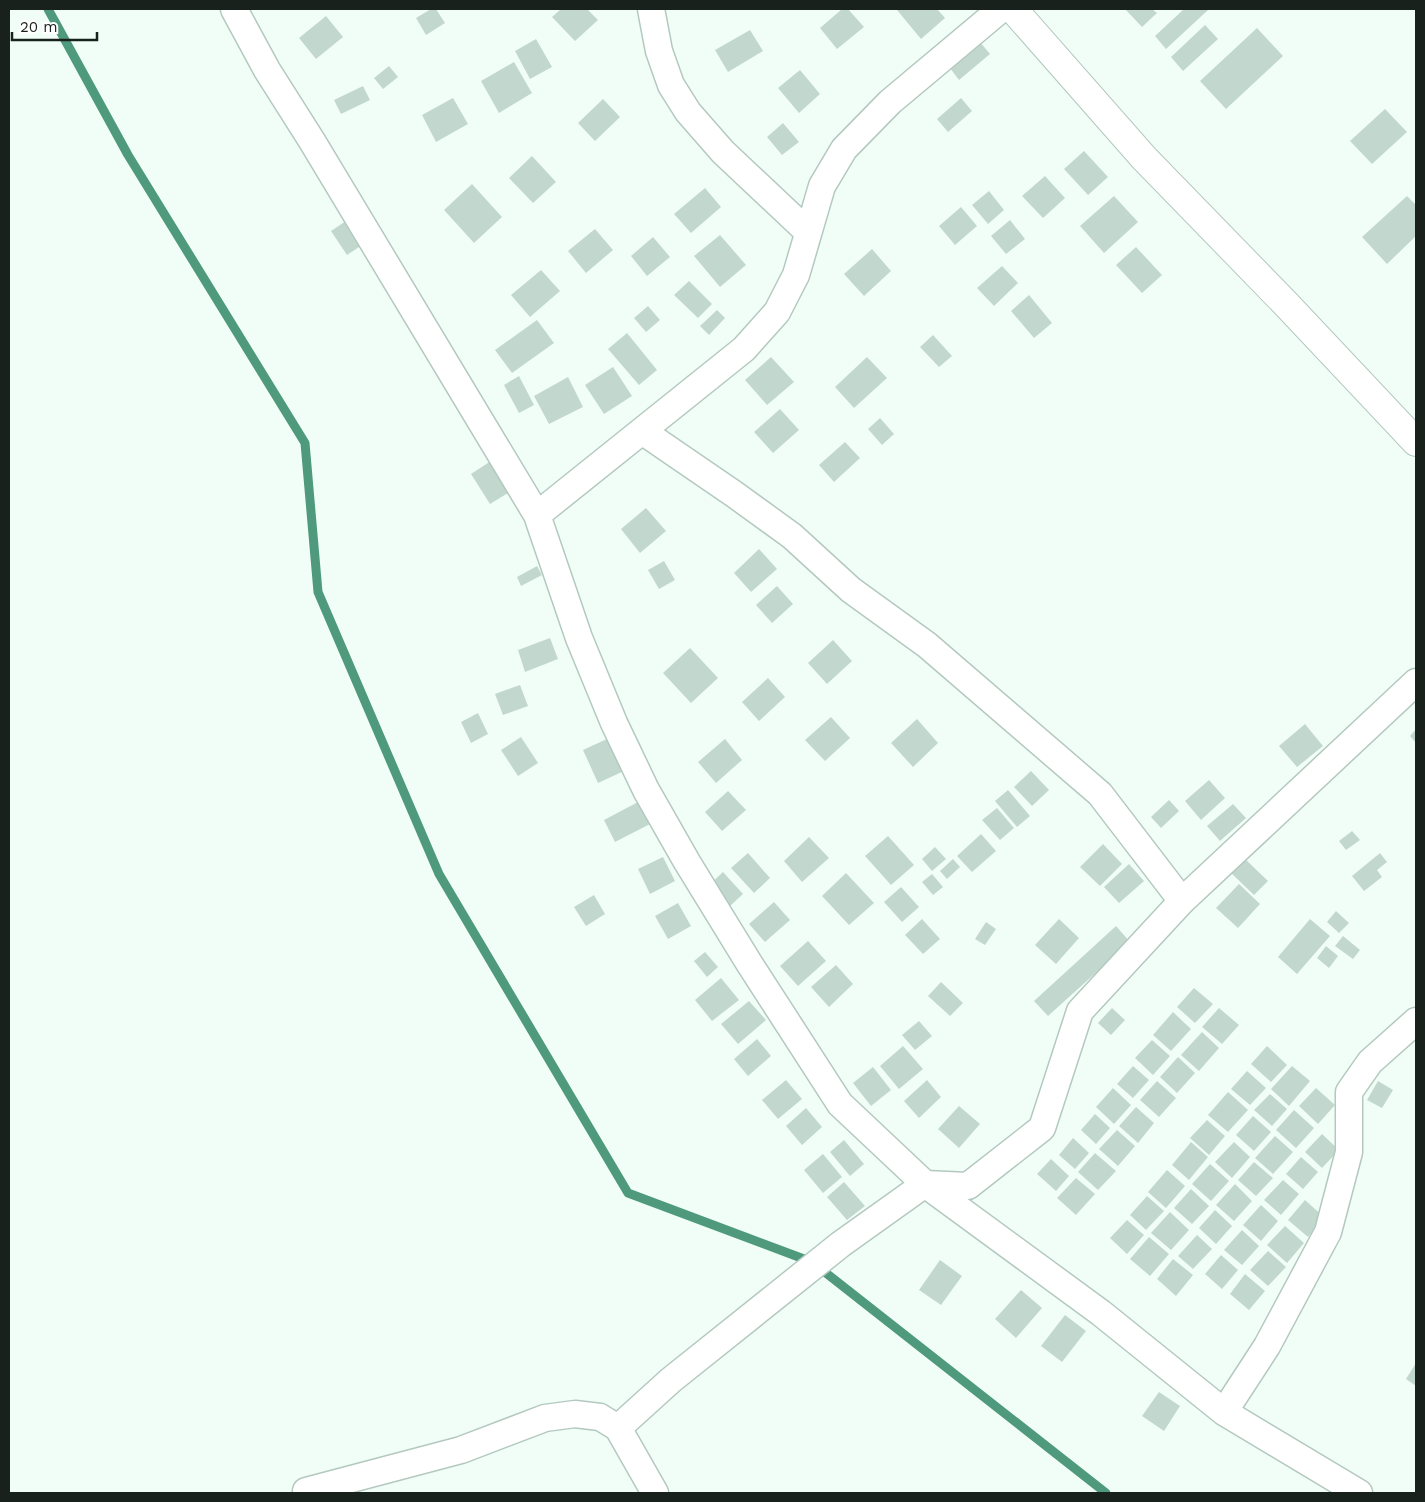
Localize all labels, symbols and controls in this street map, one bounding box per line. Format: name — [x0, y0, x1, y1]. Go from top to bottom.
scale bar — [12, 10, 98, 42]
text: 20 m — [20, 18, 58, 36]

